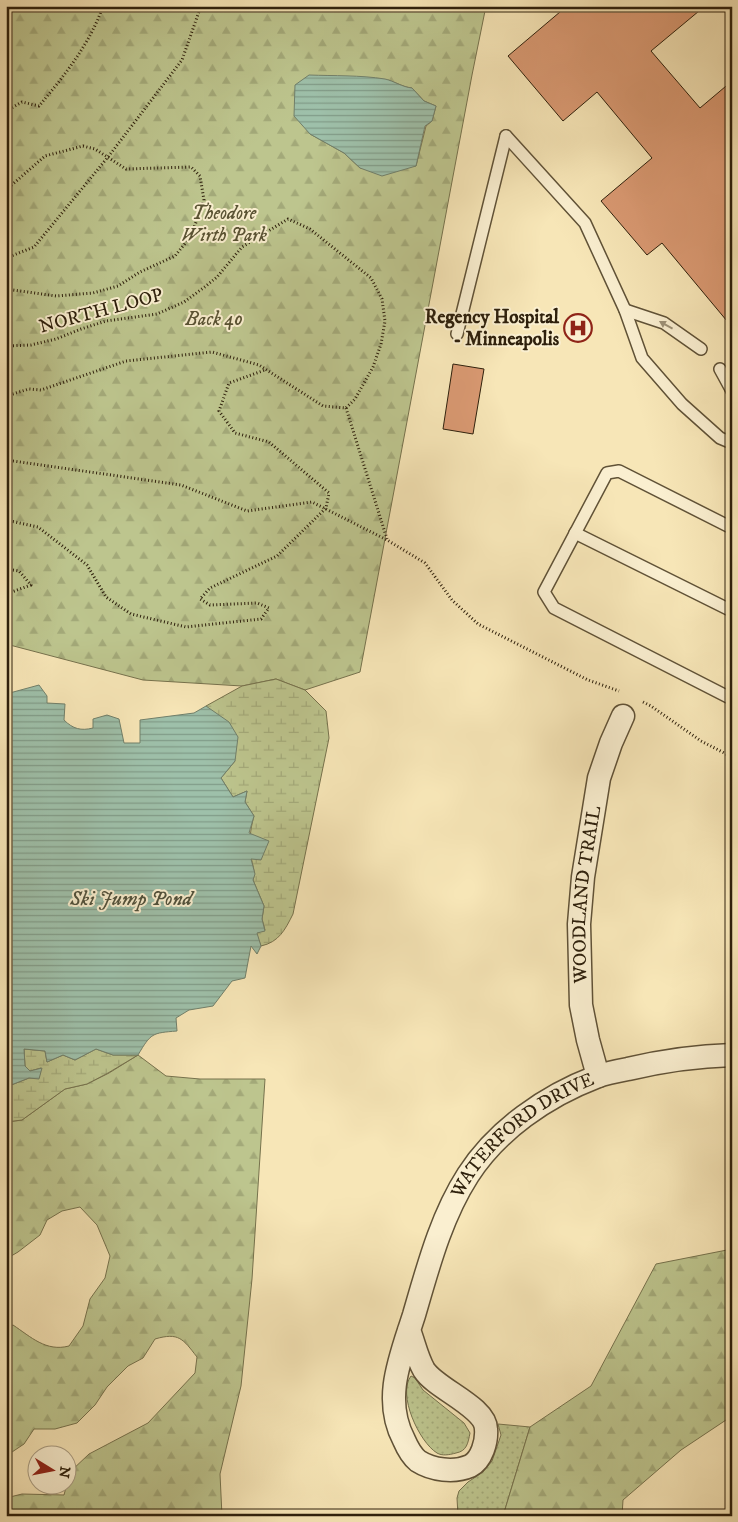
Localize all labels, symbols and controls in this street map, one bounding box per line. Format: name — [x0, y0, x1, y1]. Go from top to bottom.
park label: Theodore Wirth Park — [181, 202, 267, 247]
street label: NORTH LOOP — [37, 283, 165, 339]
place label: Regency Hospital - Minneapolis — [425, 306, 560, 351]
park label: Back 40 — [184, 308, 243, 331]
hospital icon: Regency Hospital - Minneapolis — [563, 313, 593, 343]
one-way arrow — [658, 321, 673, 329]
street label: WOODLAND TRAIL — [567, 804, 606, 985]
water label: Ski Jump Pond — [69, 887, 196, 912]
street label: WATERFORD DRIVE — [445, 1068, 597, 1203]
north arrow — [28, 1444, 78, 1494]
text: N — [54, 1465, 74, 1480]

